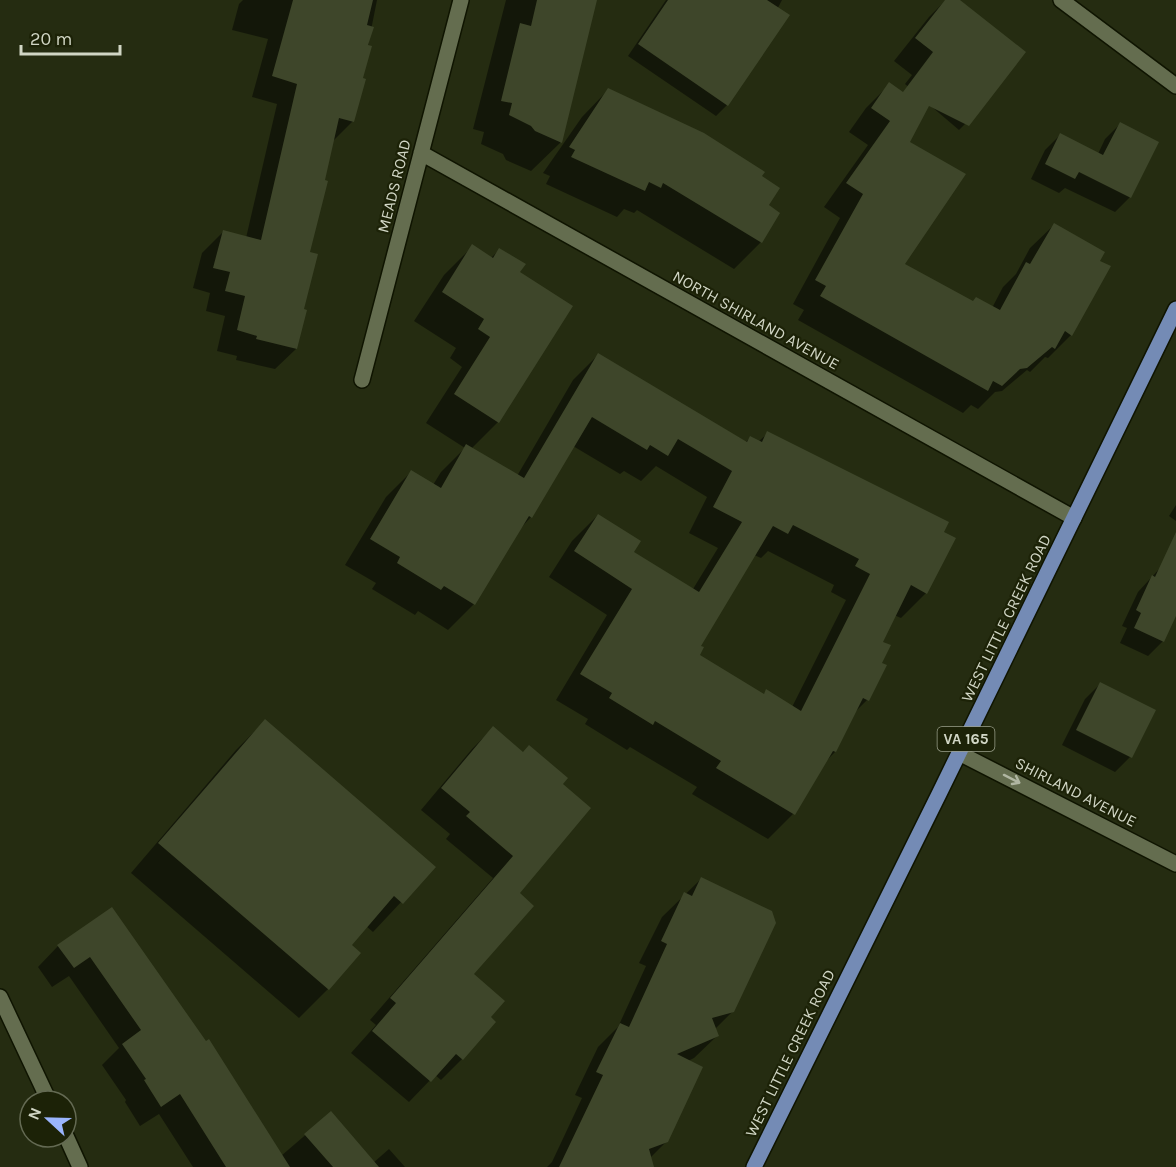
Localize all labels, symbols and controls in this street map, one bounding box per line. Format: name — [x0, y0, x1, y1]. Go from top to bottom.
scale bar — [21, 18, 120, 56]
text: 20 m — [30, 28, 72, 50]
street label: MEADS ROAD — [373, 137, 415, 235]
street label: NORTH SHIRLAND AVENUE — [669, 266, 843, 374]
street label: WEST LITTLE CREEK ROAD — [957, 531, 1055, 705]
road number: VA 165 — [938, 727, 994, 751]
street label: SHIRLAND AVENUE — [1012, 753, 1140, 831]
one-way arrow — [1002, 774, 1020, 786]
street label: WEST LITTLE CREEK ROAD — [741, 966, 839, 1140]
north arrow — [18, 1089, 78, 1149]
text: N — [24, 1105, 46, 1122]

